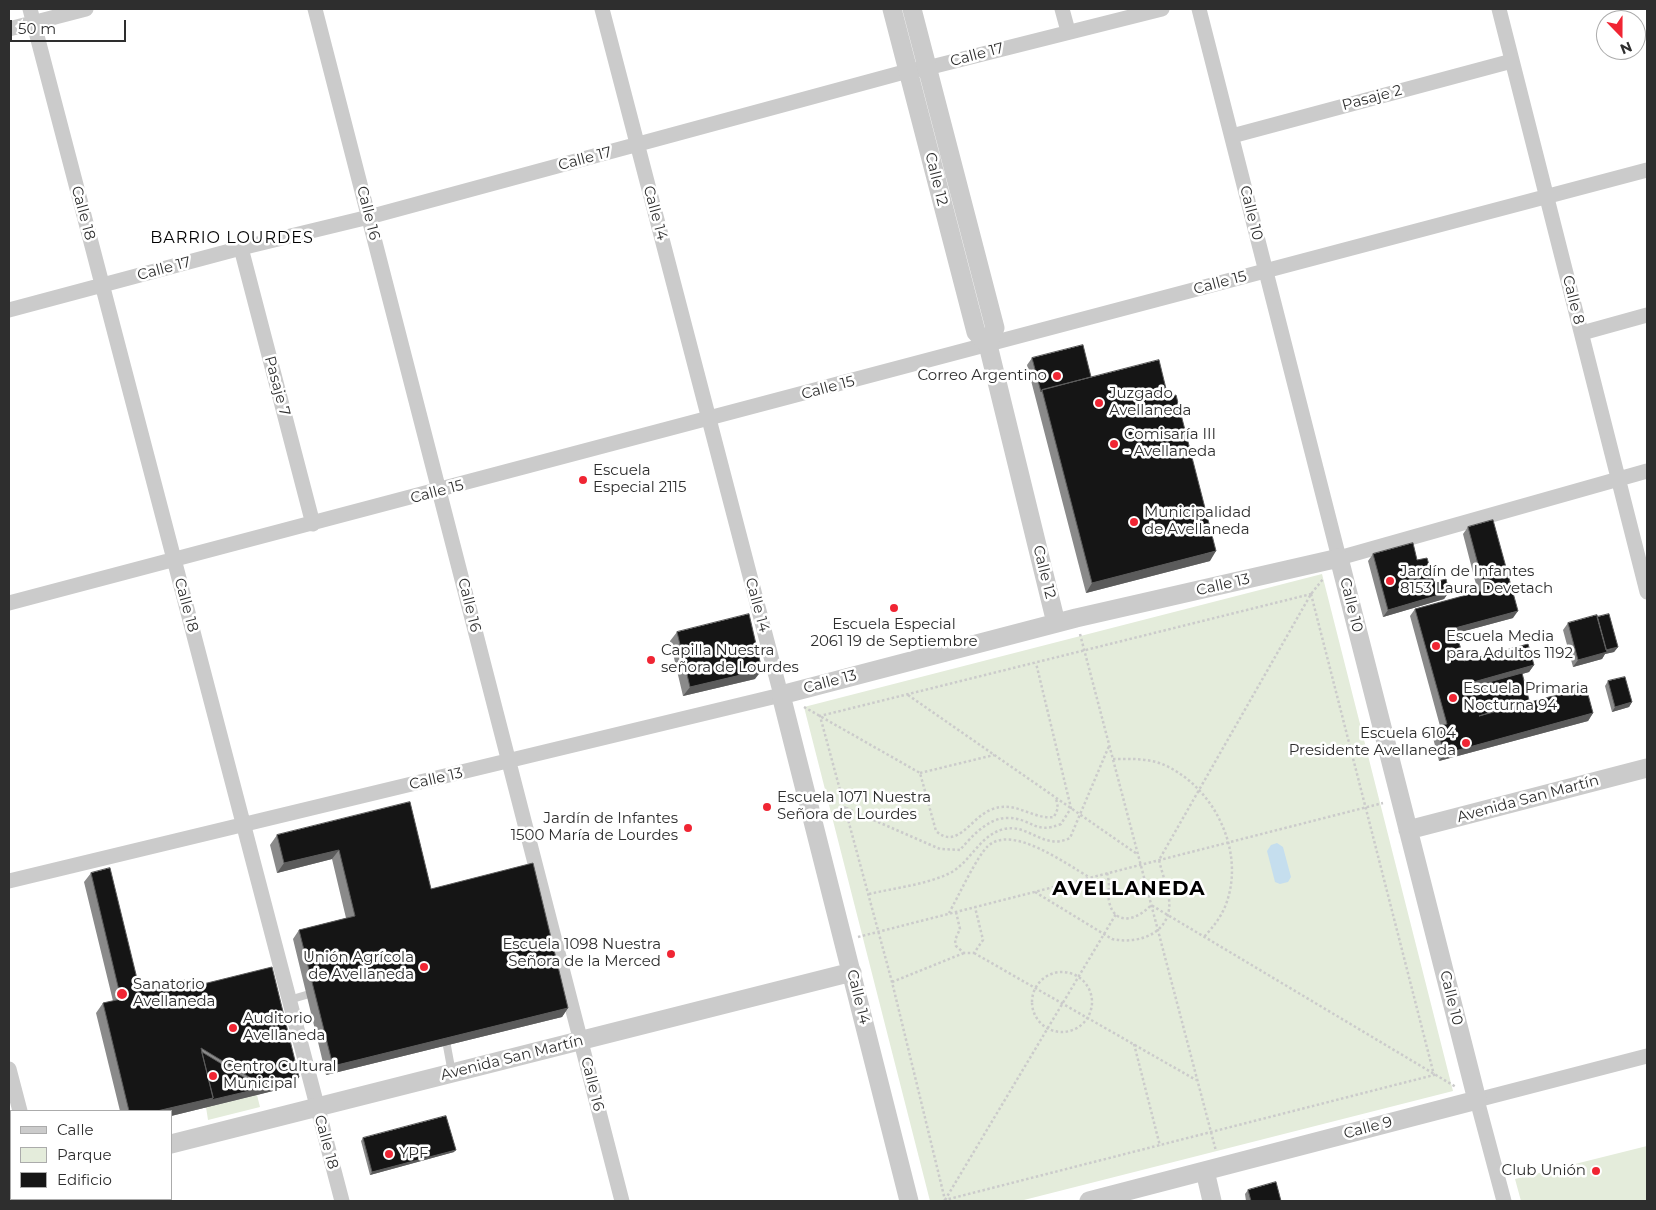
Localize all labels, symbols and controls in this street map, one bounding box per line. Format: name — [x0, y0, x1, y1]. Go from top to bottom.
scale bar — [12, 10, 129, 42]
north arrow — [1596, 10, 1646, 60]
text: 50 m — [18, 19, 56, 38]
text: N — [1618, 38, 1635, 58]
street label: Calle 17 — [948, 39, 1006, 71]
street label: Pasaje 2 — [1340, 81, 1404, 115]
street label: Calle 17 — [556, 143, 614, 175]
street label: Calle 12 — [921, 150, 951, 208]
street label: Calle 18 — [67, 184, 99, 242]
street label: Calle 16 — [353, 184, 383, 242]
street label: Calle 14 — [639, 184, 671, 242]
street label: Calle 10 — [1236, 184, 1266, 242]
district label: BARRIO LOURDES — [148, 228, 316, 248]
street label: Calle 17 — [135, 253, 193, 285]
street label: Calle 15 — [1191, 267, 1249, 299]
street label: Calle 8 — [1558, 274, 1588, 326]
street label: Pasaje 7 — [260, 354, 294, 418]
place label: Correo Argentino — [917, 367, 1047, 385]
marker: Correo Argentino — [1051, 370, 1063, 382]
street label: Calle 15 — [799, 372, 857, 404]
place label: Juzgado Avellaneda — [1109, 385, 1191, 420]
marker: Juzgado Avellaneda — [1093, 397, 1105, 409]
place label: Comisaría III - Avellaneda — [1124, 426, 1216, 461]
marker: Comisaría III - Avellaneda — [1108, 438, 1120, 450]
place label: Escuela Especial 2115 — [593, 462, 686, 497]
marker: Escuela Especial 2115 — [577, 474, 589, 486]
street label: Calle 15 — [408, 476, 466, 508]
place label: Municipalidad de Avellaneda — [1144, 504, 1251, 539]
marker: Municipalidad de Avellaneda — [1128, 516, 1140, 528]
street label: Calle 12 — [1029, 543, 1059, 601]
place label: Jardín de Infantes 8153 Laura Devetach — [1400, 563, 1553, 598]
street label: Calle 13 — [1195, 570, 1251, 600]
marker: Jardín de Infantes 8153 Laura Devetach — [1384, 575, 1396, 587]
street label: Calle 18 — [170, 576, 202, 634]
street label: Calle 16 — [454, 576, 484, 634]
street label: Calle 14 — [741, 576, 773, 634]
street label: Calle 10 — [1336, 576, 1366, 634]
marker: Escuela Especial 2061 19 de Septiembre — [888, 602, 900, 614]
place label: Escuela Especial 2061 19 de Septiembre — [810, 616, 978, 651]
place label: Escuela Media para Adultos 1192 — [1446, 628, 1573, 663]
marker: Escuela Media para Adultos 1192 — [1430, 640, 1442, 652]
place label: Capilla Nuestra señora de Lourdes — [661, 642, 799, 677]
marker: Capilla Nuestra señora de Lourdes — [645, 654, 657, 666]
street label: Calle 13 — [801, 666, 859, 698]
place label: Escuela Primaria Nocturna 94 — [1463, 680, 1589, 715]
marker: Escuela Primaria Nocturna 94 — [1447, 692, 1459, 704]
place label: Escuela 6104 Presidente Avellaneda — [1289, 725, 1456, 760]
marker: Escuela 6104 Presidente Avellaneda — [1460, 737, 1472, 749]
street label: Calle 13 — [408, 764, 464, 794]
street label: Avenida San Martín — [1455, 771, 1601, 827]
place label: Escuela 1071 Nuestra Señora de Lourdes — [777, 789, 931, 824]
marker: Escuela 1071 Nuestra Señora de Lourdes — [761, 801, 773, 813]
place label: Jardín de Infantes 1500 María de Lourdes — [511, 810, 678, 845]
marker: Jardín de Infantes 1500 María de Lourdes — [682, 822, 694, 834]
district label: AVELLANEDA — [1051, 877, 1207, 901]
place label: Escuela 1098 Nuestra Señora de la Merced — [502, 936, 661, 971]
marker: Escuela 1098 Nuestra Señora de la Merced — [665, 948, 677, 960]
place label: Unión Agrícola de Avellaneda — [303, 949, 414, 984]
marker: Unión Agrícola de Avellaneda — [418, 961, 430, 973]
street label: Calle 14 — [843, 968, 873, 1026]
street label: Calle 10 — [1436, 969, 1466, 1027]
place label: Sanatorio Avellaneda — [133, 976, 215, 1011]
marker: Sanatorio Avellaneda — [115, 987, 129, 1001]
place label: Auditorio Avellaneda — [243, 1010, 325, 1045]
marker: Auditorio Avellaneda — [227, 1022, 239, 1034]
street label: Avenida San Martín — [439, 1032, 585, 1084]
street label: Calle 16 — [577, 1055, 607, 1113]
place label: Centro Cultural Municipal — [223, 1058, 337, 1093]
marker: Centro Cultural Municipal — [207, 1070, 219, 1082]
legend — [10, 1110, 172, 1200]
street label: Calle 18 — [310, 1113, 342, 1171]
street label: Calle 9 — [1342, 1113, 1394, 1143]
text: Calle — [57, 1120, 94, 1139]
text: Parque — [57, 1145, 112, 1164]
place label: YPF — [399, 1145, 428, 1163]
marker: YPF — [383, 1148, 395, 1160]
place label: Club Unión — [1502, 1162, 1586, 1180]
marker: Club Unión — [1590, 1165, 1602, 1177]
text: Edificio — [57, 1170, 112, 1189]

